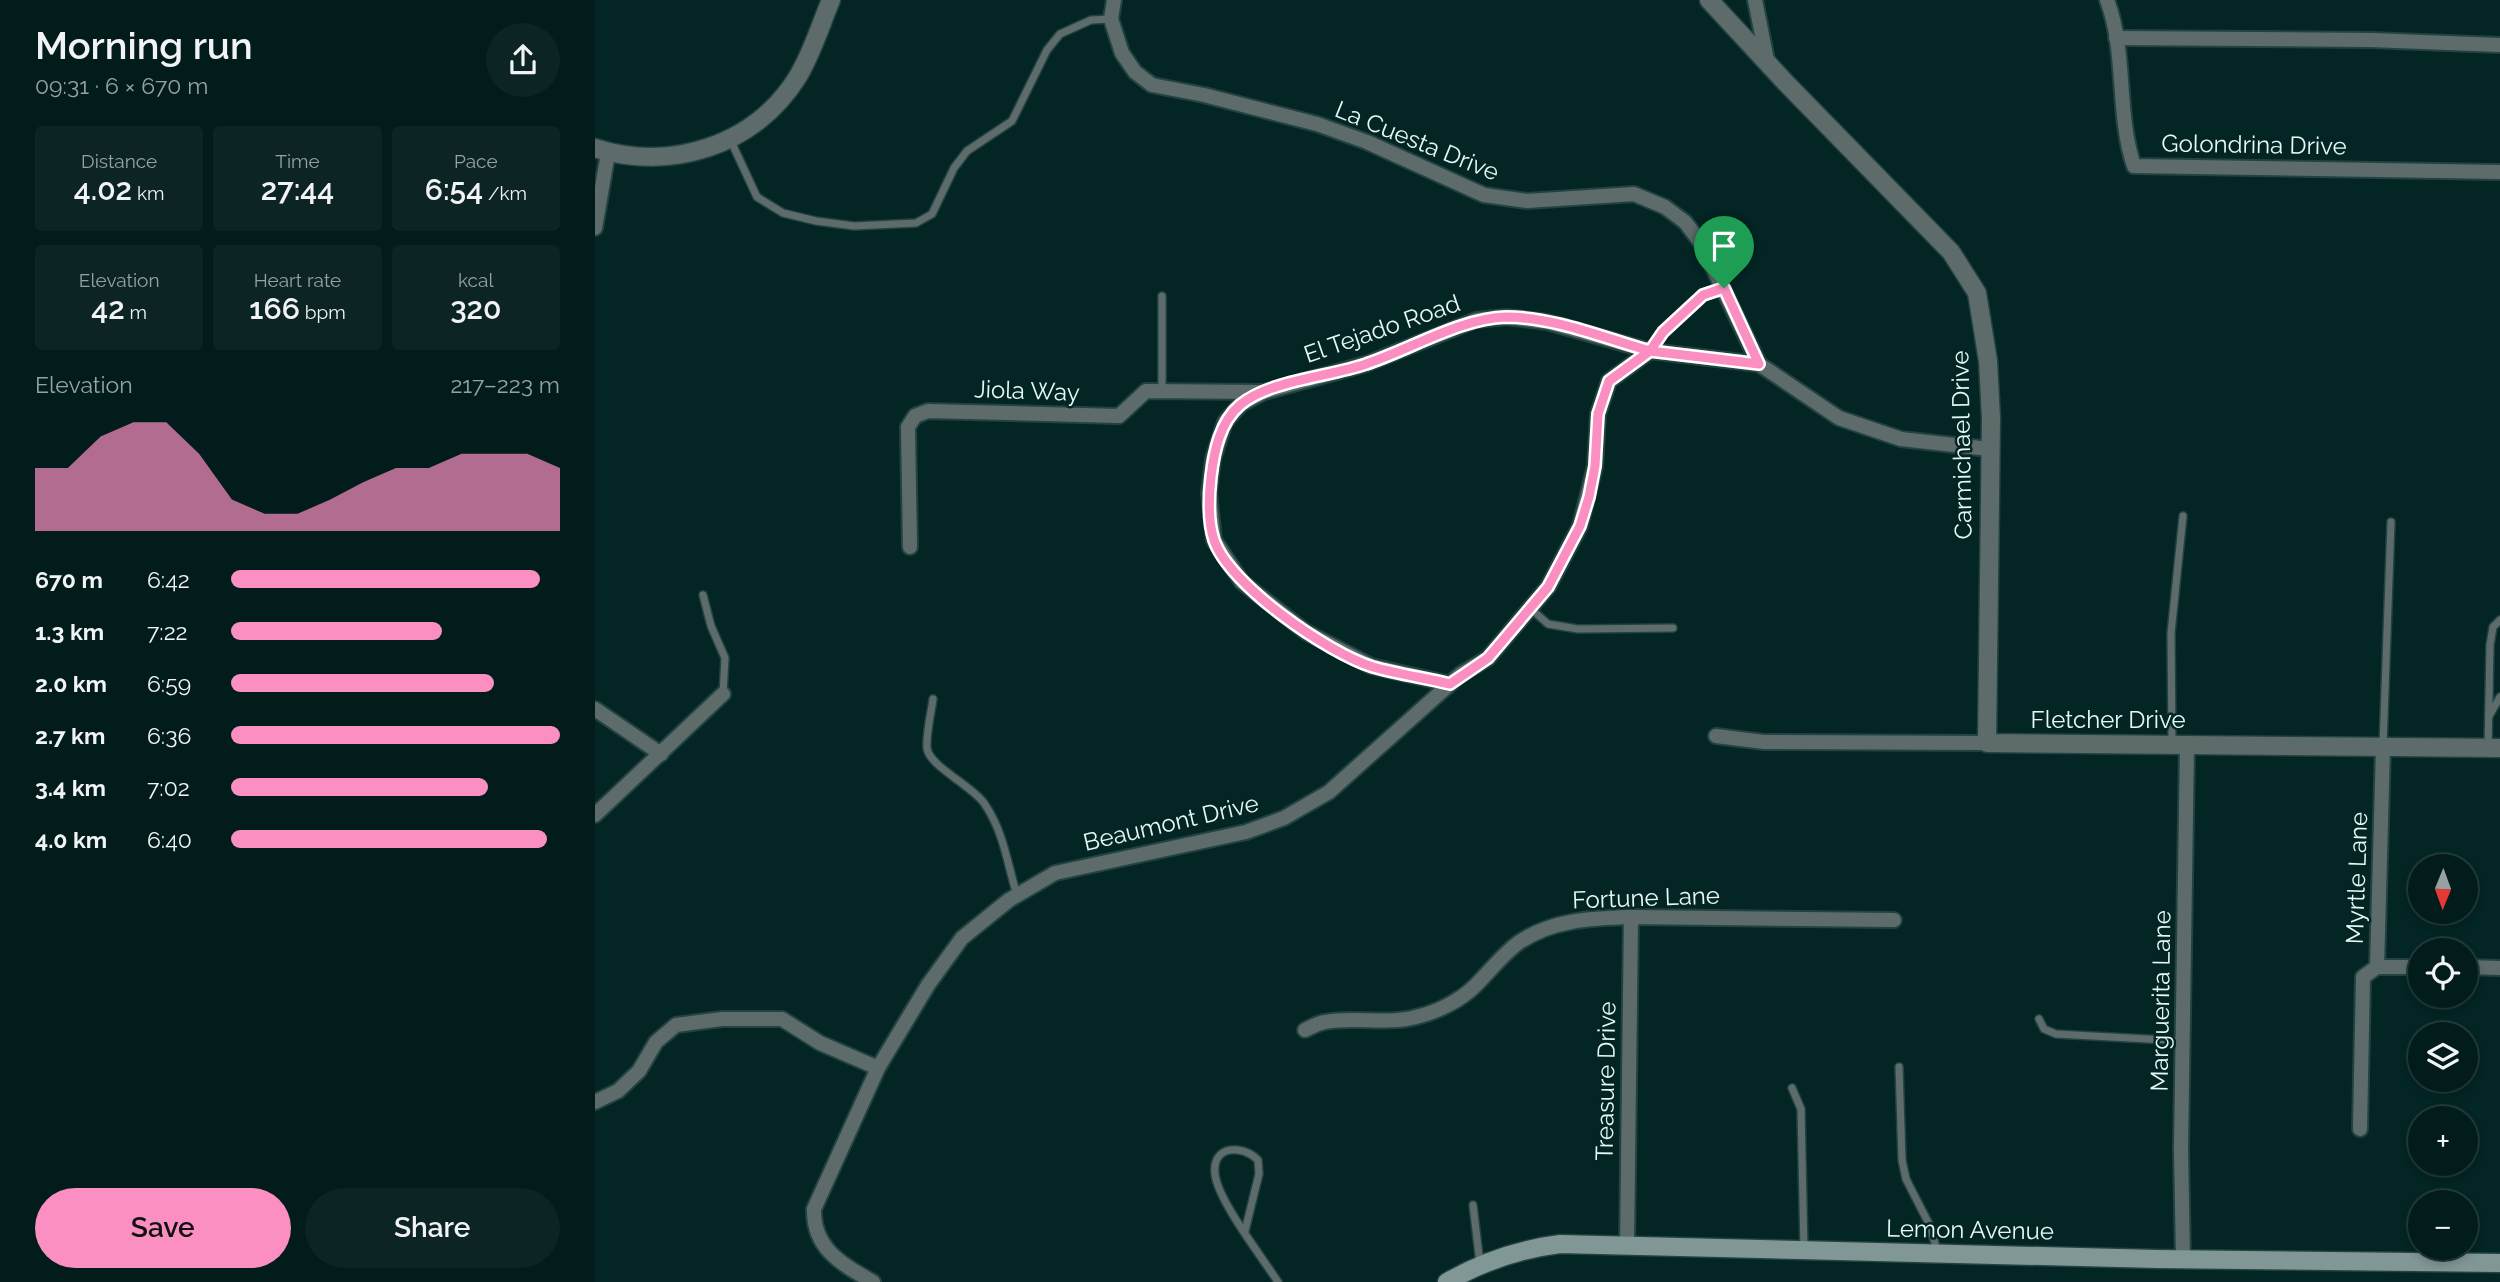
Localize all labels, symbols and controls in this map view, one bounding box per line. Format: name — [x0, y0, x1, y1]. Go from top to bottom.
text: Morning run — [35, 23, 253, 68]
button: share — [486, 23, 560, 97]
text: 09:31 · 6 × 670 m — [35, 72, 208, 99]
street label: La Cuesta Drive — [1331, 94, 1503, 187]
street label: Golondrina Drive — [2161, 128, 2347, 161]
text: Distance — [81, 150, 157, 172]
text: Time — [275, 150, 320, 172]
text: Pace — [454, 150, 498, 172]
text: 4.02 — [74, 172, 132, 207]
text: 27:44 — [261, 172, 334, 207]
text: 6:54 — [425, 172, 483, 207]
text: km — [132, 182, 164, 204]
text: /km — [483, 182, 527, 204]
pin — [1694, 216, 1754, 288]
icon: arrive — [1705, 227, 1743, 265]
text: Elevation — [79, 269, 160, 291]
text: Heart rate — [254, 269, 341, 291]
text: kcal — [458, 269, 494, 291]
street label: El Tejado Road — [1300, 288, 1464, 369]
text: 42 — [91, 291, 125, 326]
text: 166 — [249, 291, 300, 326]
text: 320 — [450, 291, 502, 326]
text: m — [125, 301, 147, 323]
text: bpm — [300, 301, 346, 323]
street label: Carmichael Drive — [1945, 350, 1978, 540]
text: Elevation — [35, 371, 133, 398]
text: 217–223 m — [450, 371, 560, 398]
street label: Jiola Way — [974, 374, 1080, 407]
text: 670 m — [35, 566, 103, 593]
text: 6:42 — [147, 566, 190, 593]
text: 1.3 km — [35, 618, 104, 645]
text: 7:22 — [147, 618, 188, 645]
text: 2.0 km — [35, 670, 107, 697]
text: 6:59 — [147, 670, 191, 697]
street label: Fletcher Drive — [2031, 705, 2185, 734]
text: 2.7 km — [35, 722, 105, 749]
text: 6:36 — [147, 722, 191, 749]
text: 3.4 km — [35, 774, 106, 801]
text: 7:02 — [147, 774, 190, 801]
street label: Beaumont Drive — [1080, 788, 1261, 857]
street label: Myrtle Lane — [2340, 811, 2373, 945]
text: 4.0 km — [35, 826, 107, 853]
text: 6:40 — [147, 826, 192, 853]
north arrow — [2408, 854, 2478, 924]
map controls — [2408, 854, 2478, 1260]
street label: Fortune Lane — [1572, 880, 1720, 915]
street label: Marguerita Lane — [2144, 910, 2177, 1092]
button: locate — [2408, 938, 2478, 1008]
street label: Treasure Drive — [1590, 1001, 1621, 1161]
button: layers — [2408, 1022, 2478, 1092]
button: + — [2408, 1106, 2478, 1176]
button: Save — [35, 1188, 291, 1268]
button: Share — [305, 1188, 560, 1268]
button: − — [2408, 1190, 2478, 1260]
street label: Lemon Avenue — [1886, 1214, 2054, 1245]

